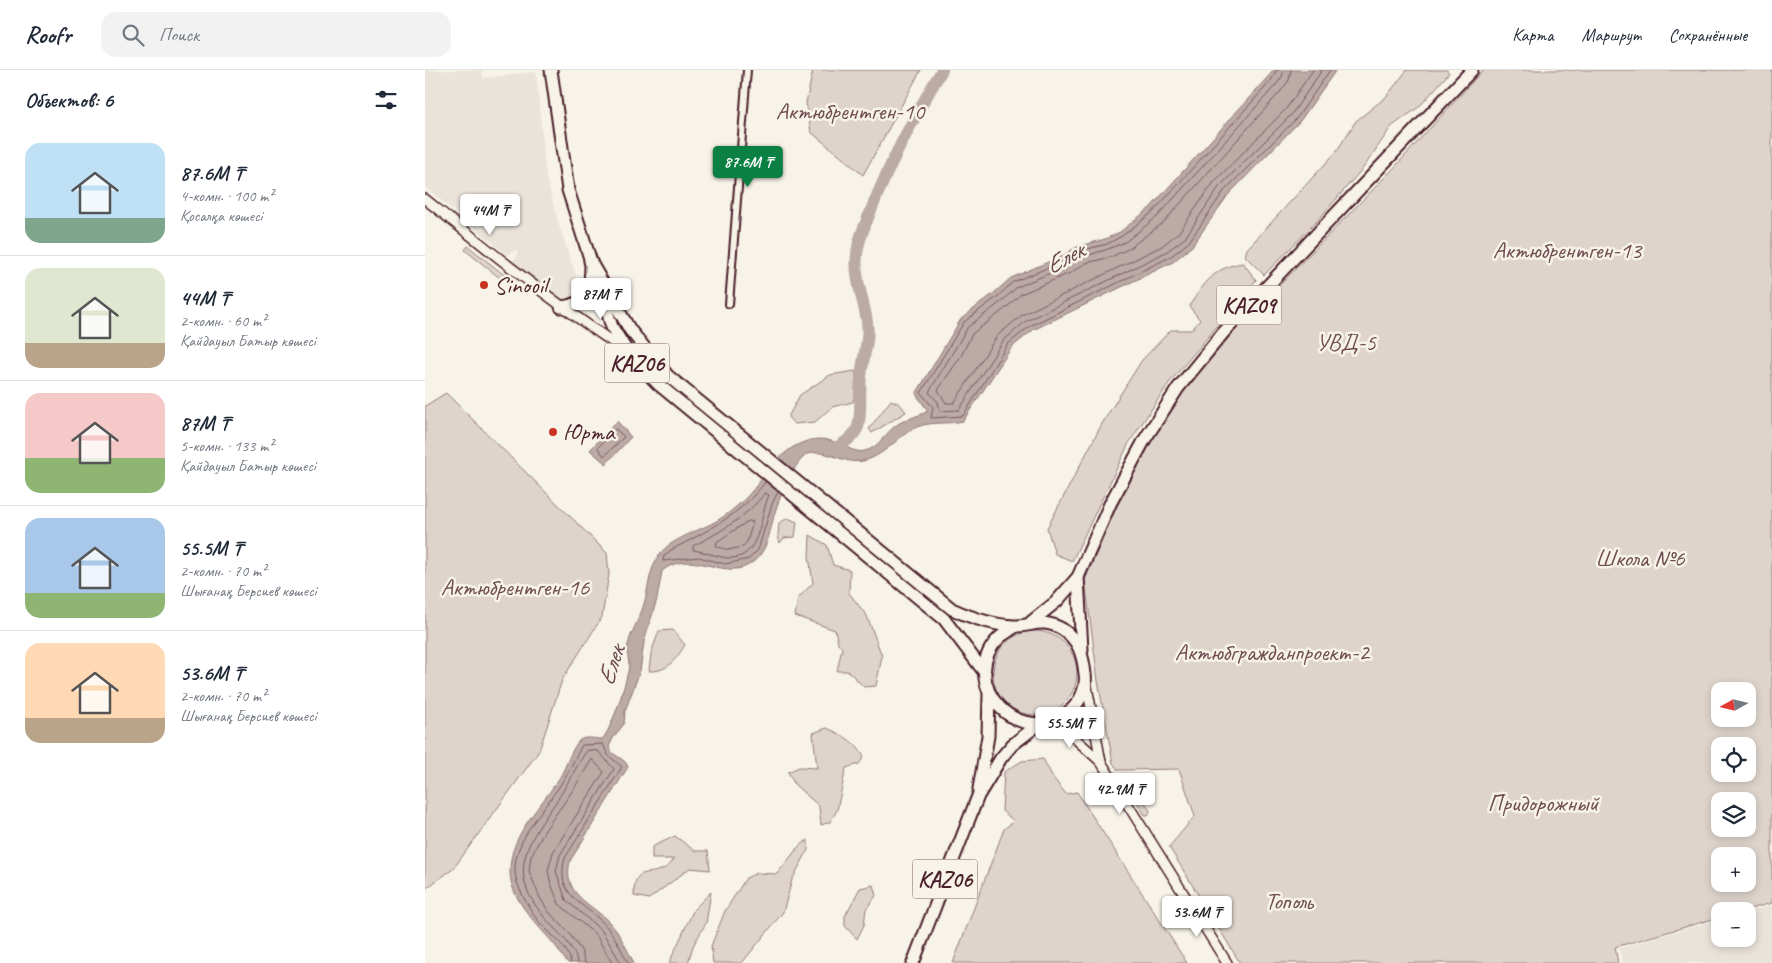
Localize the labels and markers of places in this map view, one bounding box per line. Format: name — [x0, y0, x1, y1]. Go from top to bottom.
pin: 87.6M ₸ — [702, 146, 794, 188]
pin: 44M ₸ — [455, 194, 525, 236]
place label: Sinooil — [494, 270, 551, 300]
pin: 87M ₸ — [566, 278, 636, 320]
marker: Sinooil — [478, 279, 490, 291]
place label: Юрта — [563, 417, 616, 447]
marker: Юрта — [547, 426, 559, 438]
pin: 55.5M ₸ — [1024, 706, 1116, 749]
pin: 42.9M ₸ — [1074, 772, 1166, 815]
pin: 53.6M ₸ — [1151, 896, 1243, 938]

